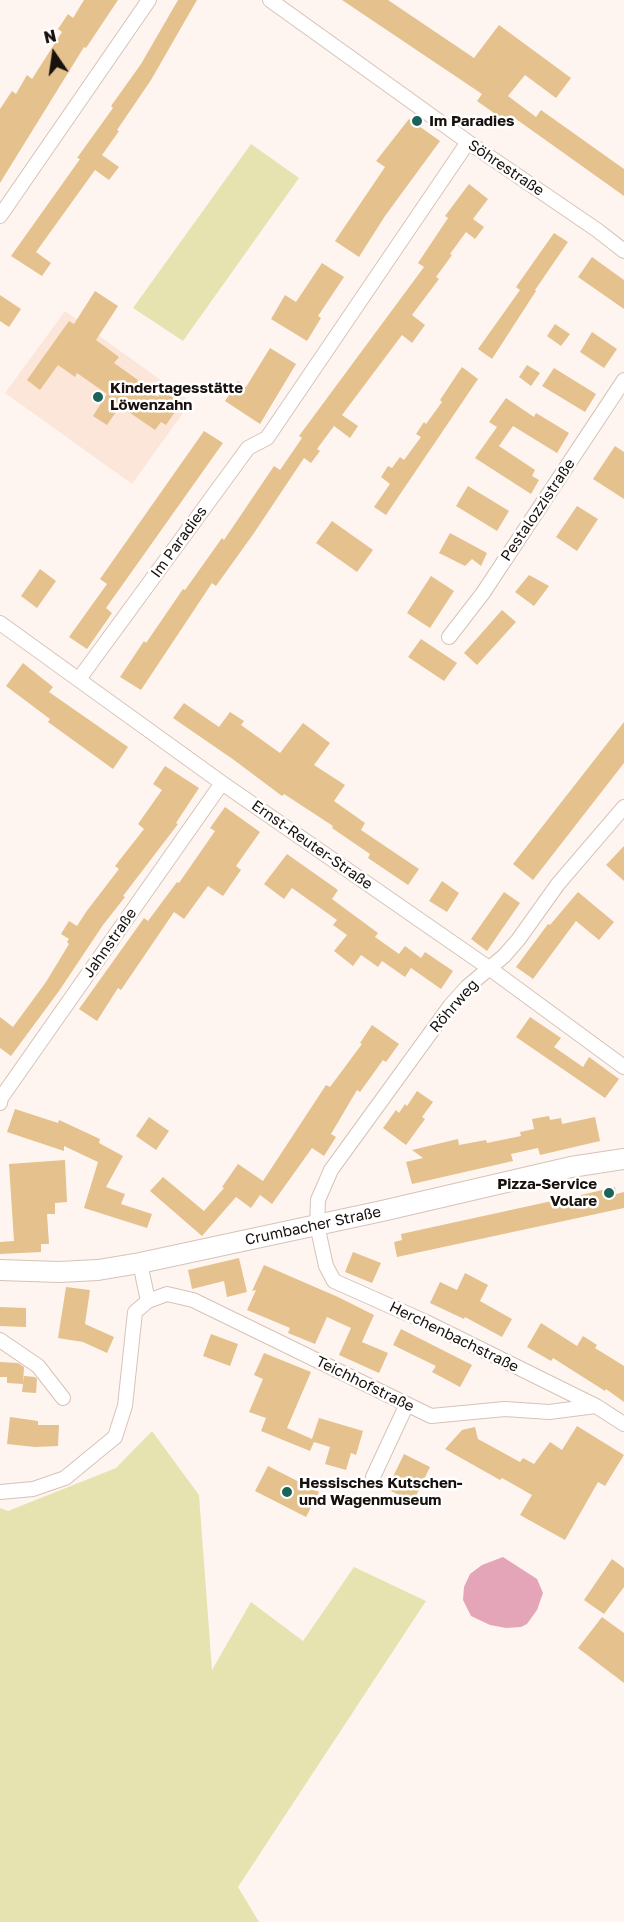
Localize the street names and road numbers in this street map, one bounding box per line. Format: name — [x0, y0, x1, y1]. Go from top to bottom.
street label: Söhrestraße — [465, 136, 547, 200]
street label: Pestalozzistraße — [497, 455, 579, 565]
street label: Im Paradies — [147, 503, 211, 581]
street label: Ernst-Reuter-Straße — [248, 796, 376, 894]
street label: Jahnstraße — [79, 905, 141, 981]
street label: Röhrweg — [426, 976, 482, 1036]
street label: Crumbacher Straße — [243, 1203, 383, 1249]
street label: Herchenbachstraße — [386, 1298, 522, 1376]
street label: Teichhofstraße — [313, 1352, 417, 1416]

